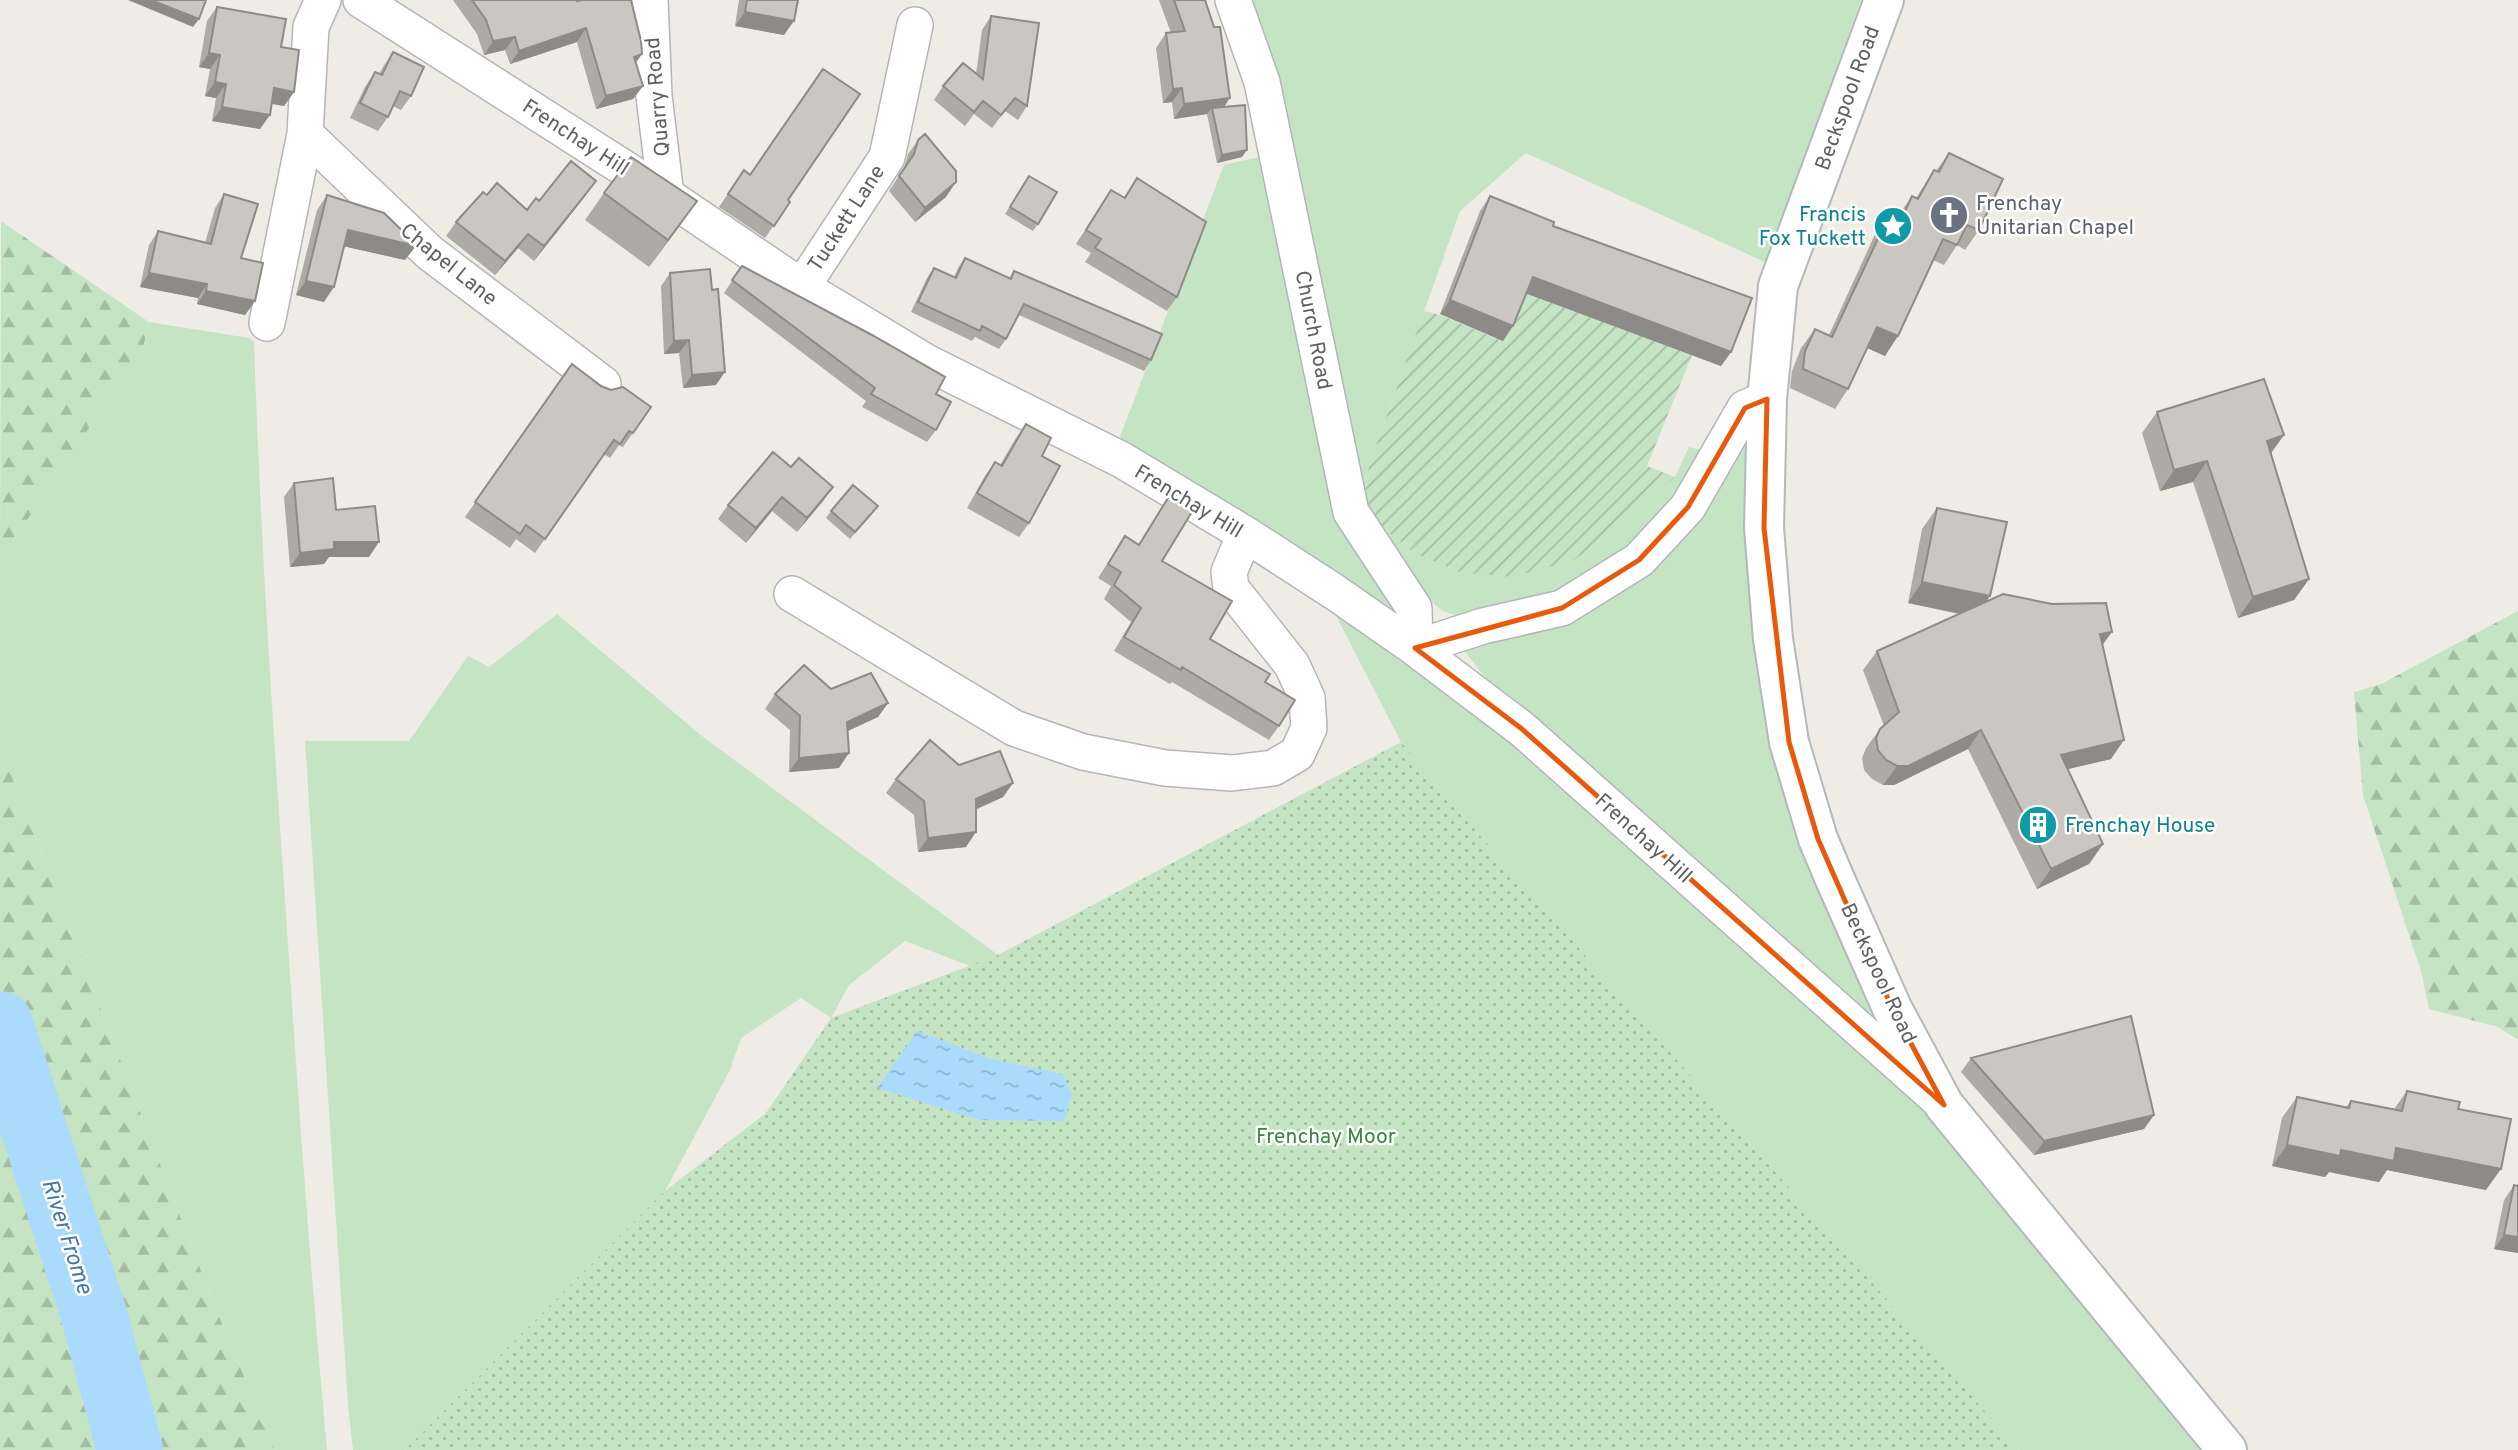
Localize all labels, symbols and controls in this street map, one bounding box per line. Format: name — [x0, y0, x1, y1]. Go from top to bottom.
street label: Beckspool Road — [1810, 23, 1887, 174]
street label: Quarry Road — [640, 36, 677, 158]
street label: Frenchay Hill — [517, 94, 634, 183]
street label: Tuckett Lane — [803, 160, 892, 277]
place label: Frenchay Unitarian Chapel — [1976, 191, 2134, 242]
church icon: Frenchay Unitarian Chapel — [1928, 194, 1970, 236]
place label: Francis Fox Tuckett — [1759, 202, 1866, 253]
place icon: Francis Fox Tuckett — [1872, 205, 1914, 247]
street label: Chapel Lane — [394, 218, 502, 313]
street label: Church Road — [1288, 268, 1337, 392]
street label: Frenchay Hill — [1129, 459, 1247, 545]
street label: Frenchay Hill — [1589, 788, 1697, 890]
building icon: Frenchay House — [2017, 804, 2059, 846]
place label: Frenchay House — [2065, 813, 2215, 840]
street label: Beckspool Road — [1833, 899, 1922, 1048]
park label: Frenchay Moor — [1256, 1124, 1396, 1151]
water label: River Frome — [33, 1176, 98, 1299]

